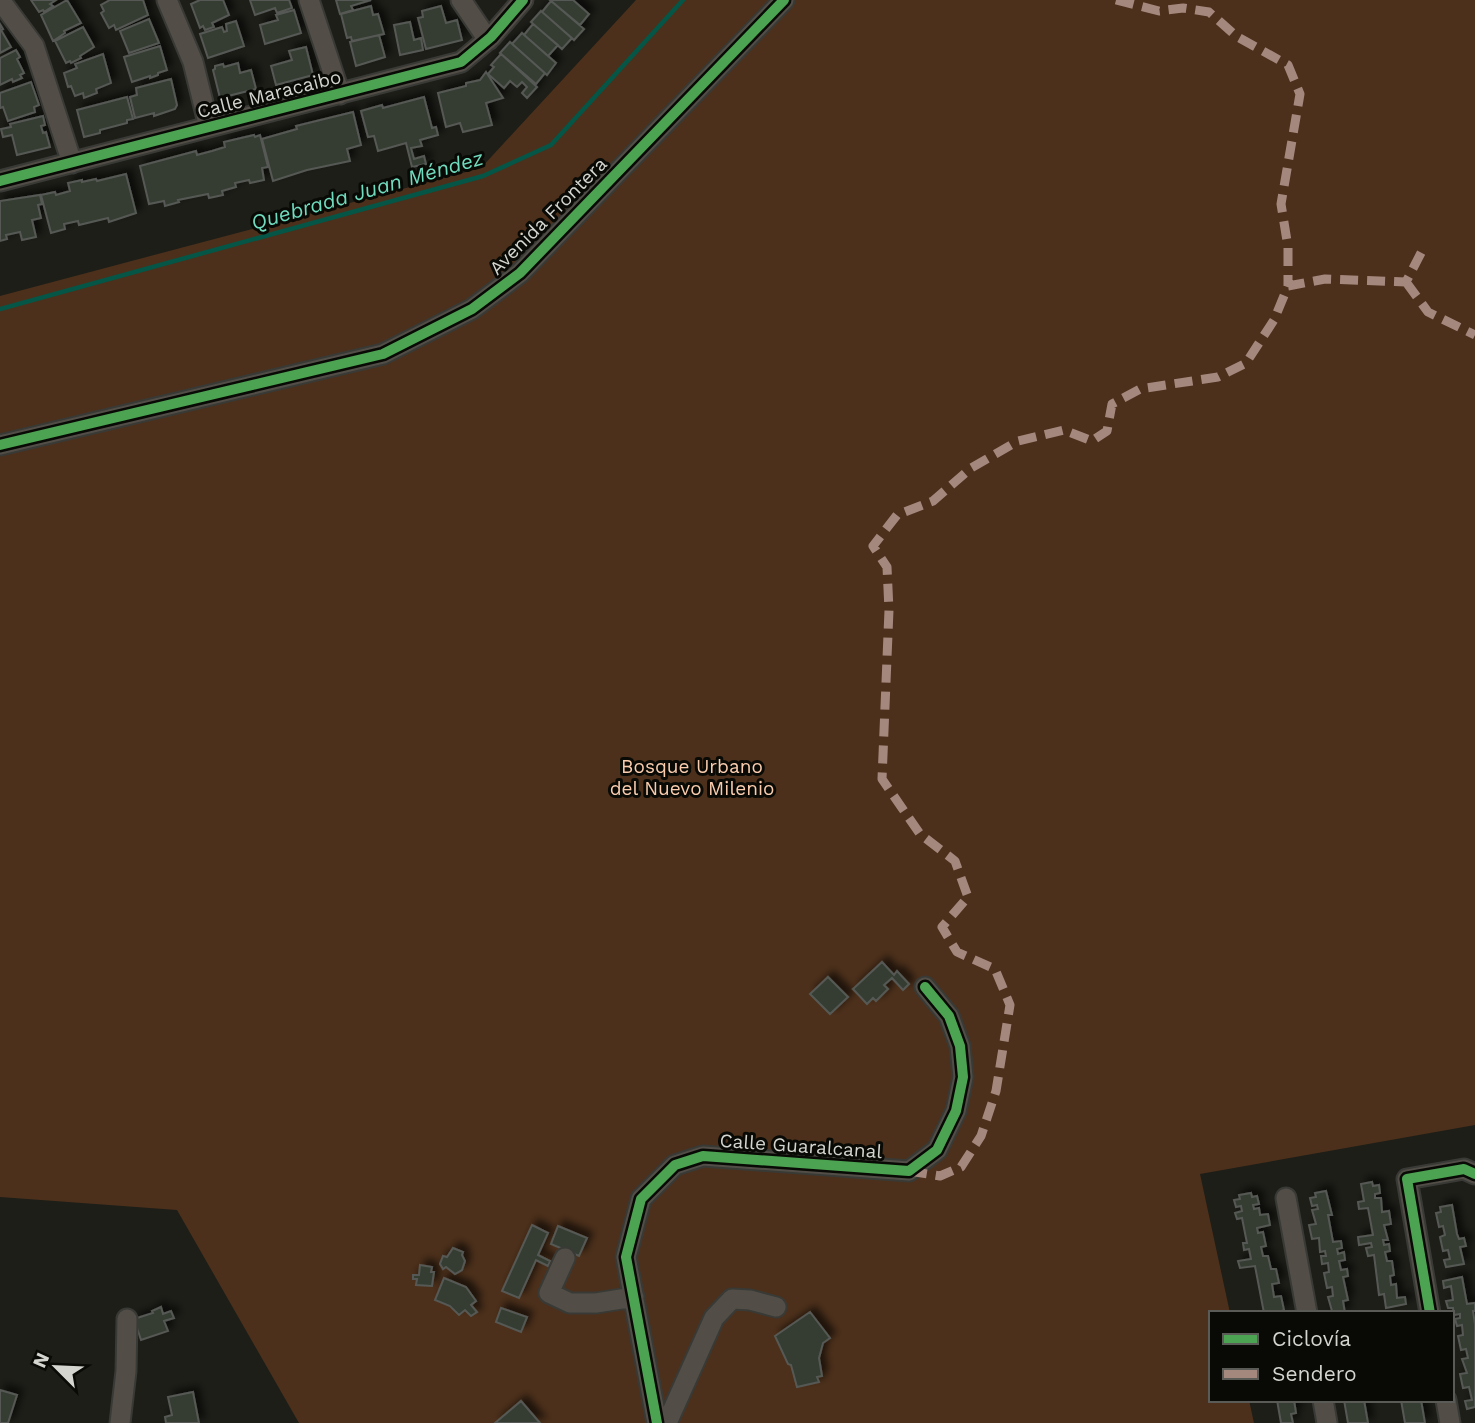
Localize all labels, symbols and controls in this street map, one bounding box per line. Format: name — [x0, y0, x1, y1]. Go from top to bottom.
street label: Calle Maracaibo — [195, 65, 343, 123]
water label: Quebrada Juan Méndez — [248, 145, 486, 235]
street label: Avenida Frontera — [484, 152, 612, 280]
park label: Bosque Urbano del Nuevo Milenio — [610, 755, 774, 800]
street label: Calle Guaralcanal — [719, 1129, 883, 1163]
legend — [1209, 1311, 1454, 1402]
text: Ciclovía — [1272, 1326, 1351, 1351]
north arrow — [21, 1332, 91, 1402]
text: N — [28, 1349, 54, 1371]
text: Sendero — [1272, 1361, 1357, 1386]

